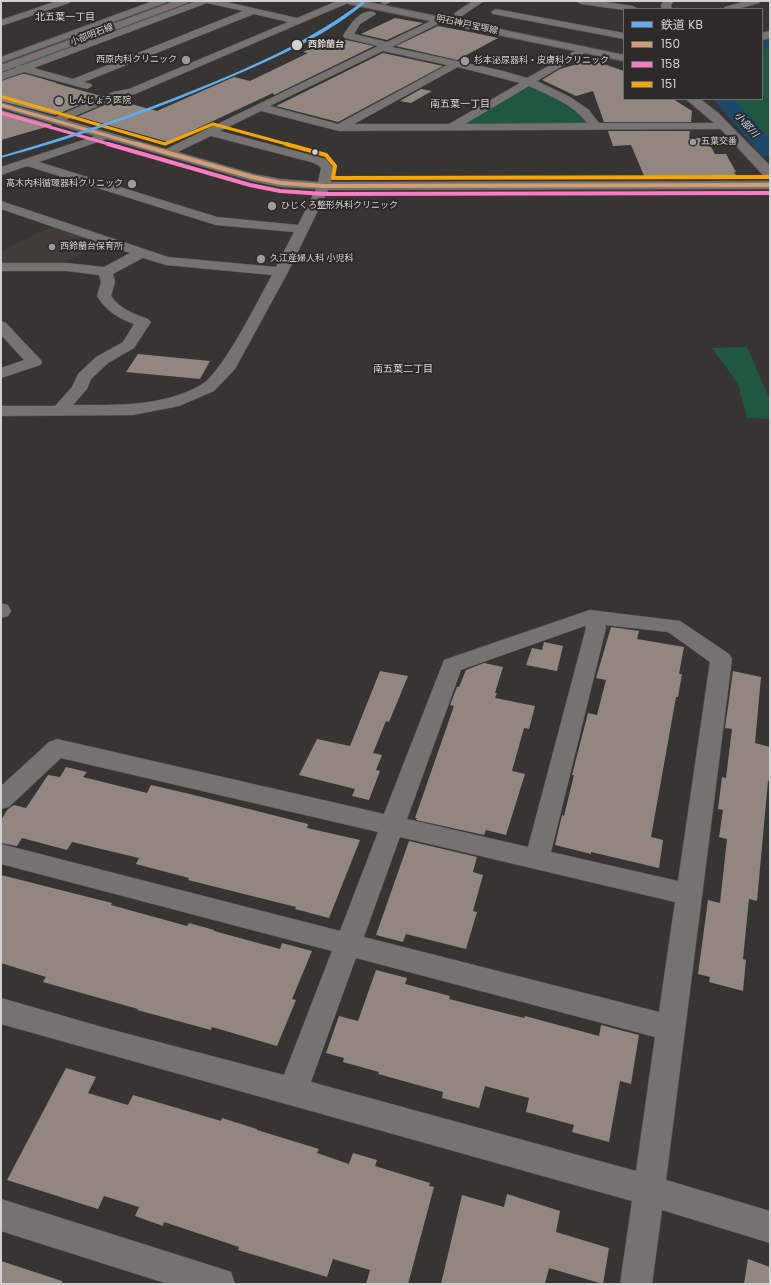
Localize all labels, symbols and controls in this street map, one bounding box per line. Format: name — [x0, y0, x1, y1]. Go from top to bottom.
legend — [623, 8, 763, 100]
district label: 北五葉一丁目 — [35, 11, 95, 23]
street label: 明石神戸宝塚線 — [435, 13, 499, 37]
text: 鉄道 KB — [661, 16, 703, 33]
street label: 小部明石線 — [69, 22, 115, 48]
text: 150 — [661, 35, 680, 52]
marker: 西鈴蘭台 — [290, 38, 304, 52]
place label: 西鈴蘭台 — [308, 40, 344, 50]
marker: 西原内科クリニック — [180, 54, 192, 66]
place label: 西原内科クリニック — [96, 55, 177, 65]
marker: 杉本泌尿器科・皮膚科クリニック — [459, 55, 471, 67]
text: 158 — [661, 55, 680, 72]
place label: 杉本泌尿器科・皮膚科クリニック — [474, 56, 609, 66]
text: 151 — [661, 75, 676, 92]
marker: しんじょう医院 — [53, 95, 65, 107]
place label: しんじょう医院 — [68, 96, 131, 106]
district label: 南五葉一丁目 — [430, 98, 490, 110]
water label: 小部川 — [732, 110, 760, 140]
marker: 五葉交番 — [688, 137, 698, 147]
place label: 五葉交番 — [701, 137, 737, 147]
unlabelled marker — [310, 147, 320, 157]
marker: 高木内科循環器科クリニック — [126, 178, 138, 190]
place label: 高木内科循環器科クリニック — [6, 179, 123, 189]
marker: ひじくろ整形外科クリニック — [266, 200, 278, 212]
place label: ひじくろ整形外科クリニック — [281, 201, 398, 211]
marker: 西鈴蘭台保育所 — [47, 242, 57, 252]
place label: 西鈴蘭台保育所 — [60, 242, 123, 252]
marker: 久江産婦人科 小児科 — [255, 253, 267, 265]
place label: 久江産婦人科 小児科 — [270, 254, 353, 264]
district label: 南五葉二丁目 — [373, 363, 433, 375]

